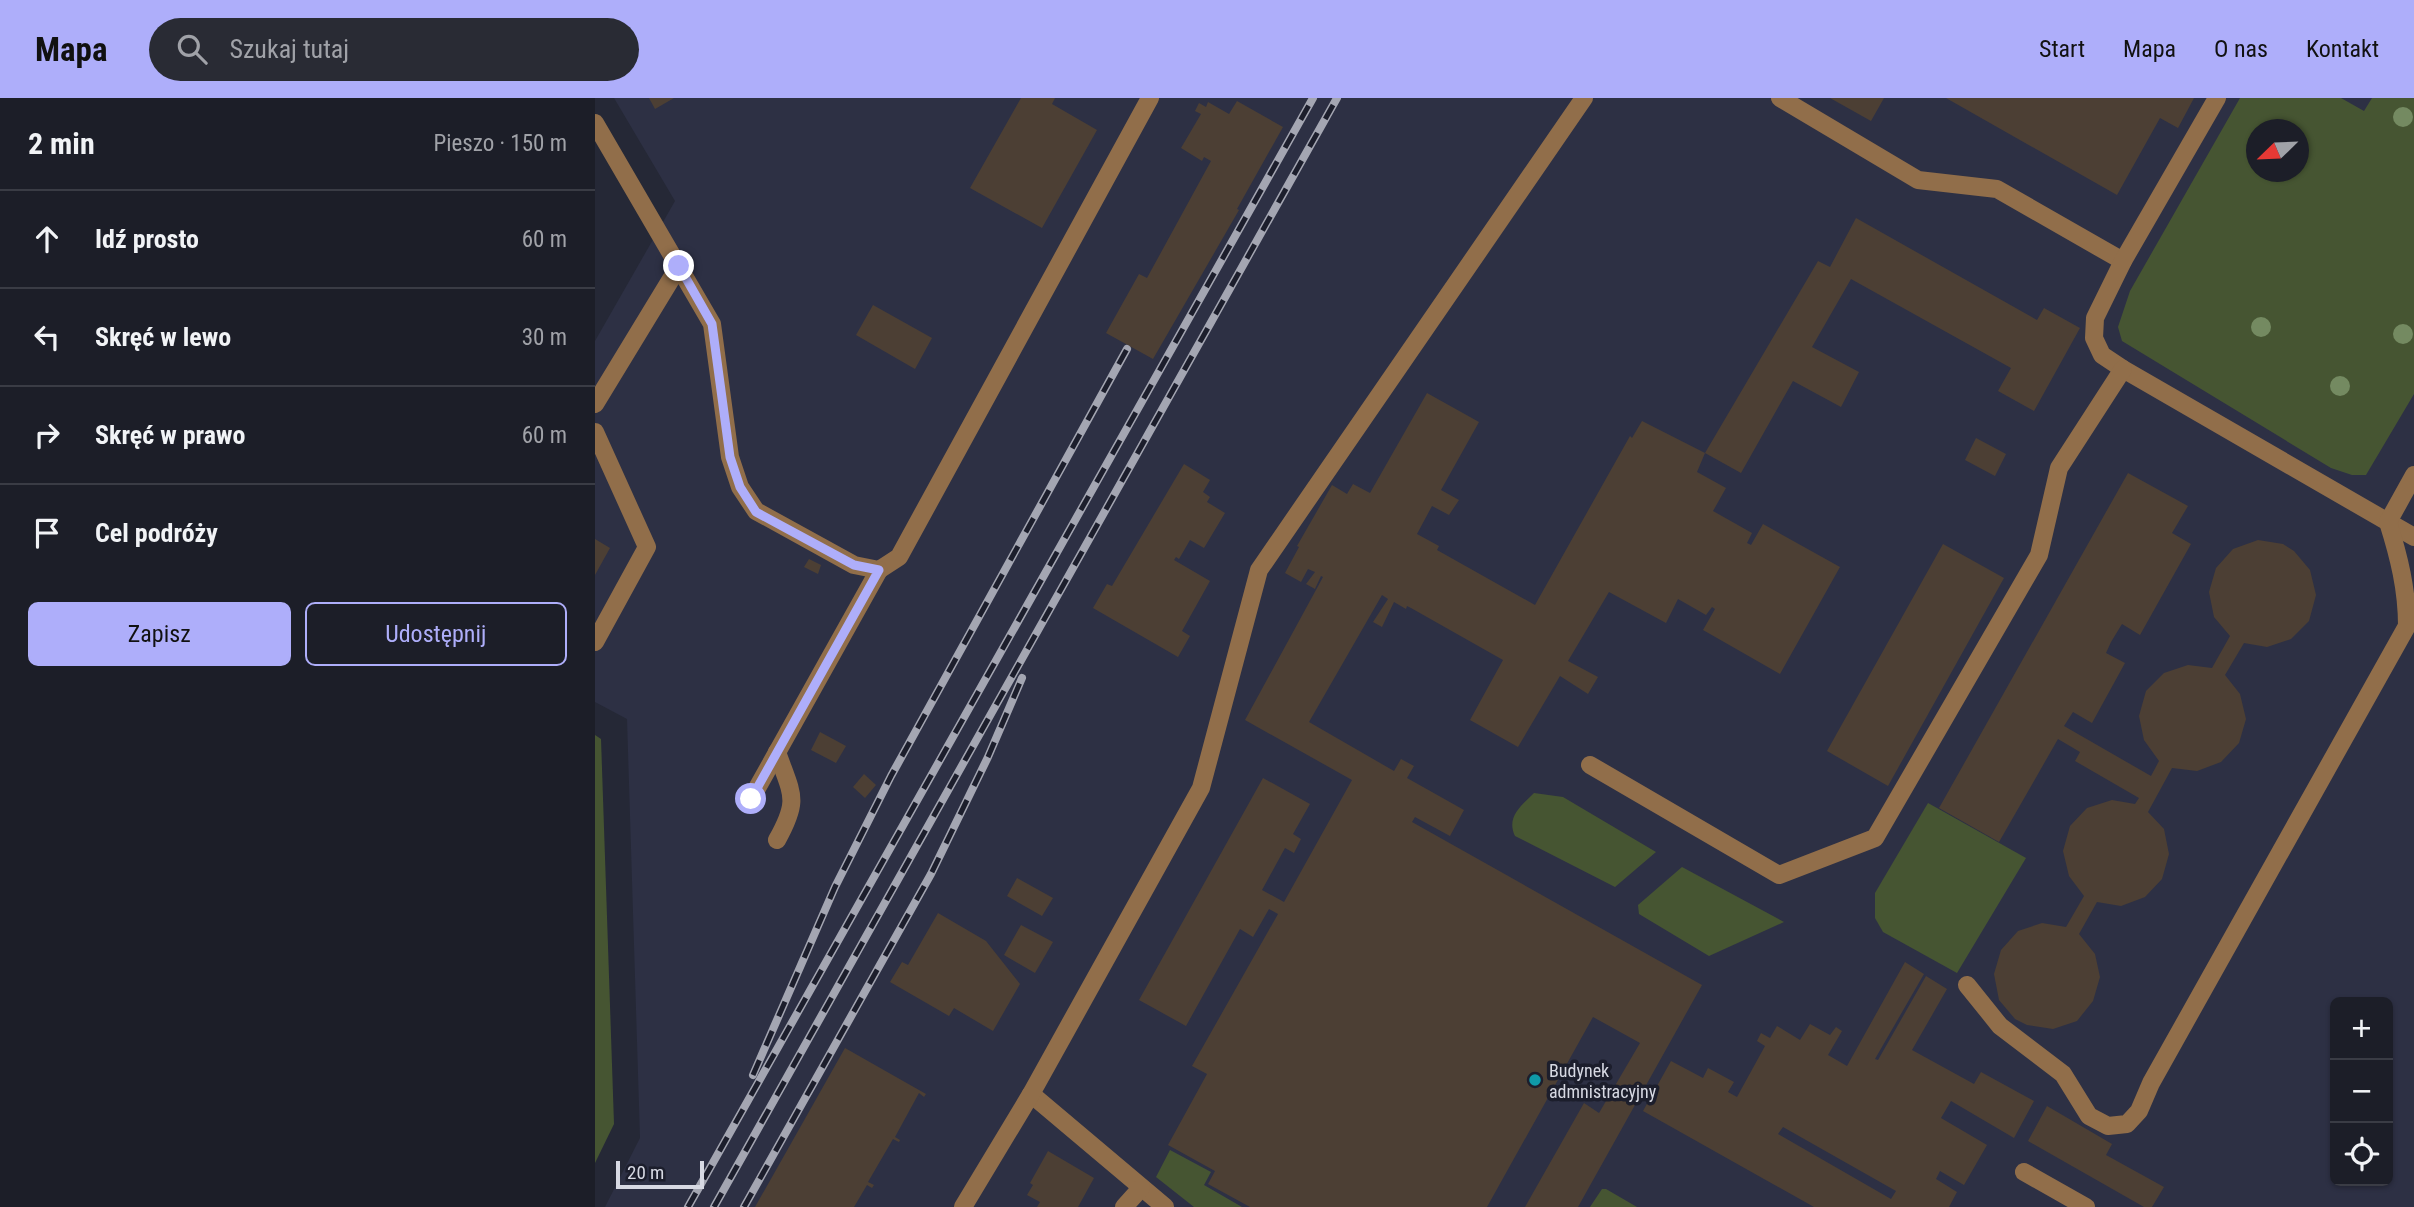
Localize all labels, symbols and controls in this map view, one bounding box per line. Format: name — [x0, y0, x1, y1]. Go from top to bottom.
search box — [149, 18, 639, 81]
text: Mapa — [35, 30, 107, 69]
icon: search — [173, 30, 211, 68]
text: Szukaj tutaj — [229, 34, 349, 64]
text: Start — [2039, 35, 2085, 63]
text: Mapa — [2123, 35, 2176, 63]
text: O nas — [2214, 35, 2268, 63]
text: Kontakt — [2306, 35, 2379, 63]
north arrow — [2246, 119, 2309, 182]
text: 2 min — [28, 126, 95, 161]
text: Pieszo · 150 m — [433, 130, 567, 157]
icon: ahead — [28, 220, 66, 258]
text: Idź prosto — [95, 224, 199, 254]
text: 60 m — [522, 226, 567, 253]
route end — [663, 250, 694, 281]
icon: left — [28, 318, 66, 356]
text: Skręć w lewo — [95, 322, 231, 352]
text: 30 m — [522, 324, 567, 351]
icon: right — [28, 416, 66, 454]
text: Skręć w prawo — [95, 420, 245, 450]
text: 60 m — [522, 422, 567, 449]
icon: arrive — [28, 514, 66, 552]
text: Cel podróży — [95, 518, 218, 548]
button: Zapisz — [28, 602, 291, 666]
button: Udostępnij — [305, 602, 567, 666]
route start — [735, 783, 766, 814]
map controls — [2330, 997, 2393, 1186]
button: + — [2330, 997, 2393, 1060]
place label: Budynek admnistracyjny — [1549, 1060, 1657, 1102]
button: − — [2330, 1060, 2393, 1123]
marker: Budynek admnistracyjny — [1527, 1072, 1543, 1088]
button: locate — [2330, 1123, 2393, 1186]
scale bar — [616, 1158, 703, 1190]
text: 20 m — [627, 1161, 664, 1184]

